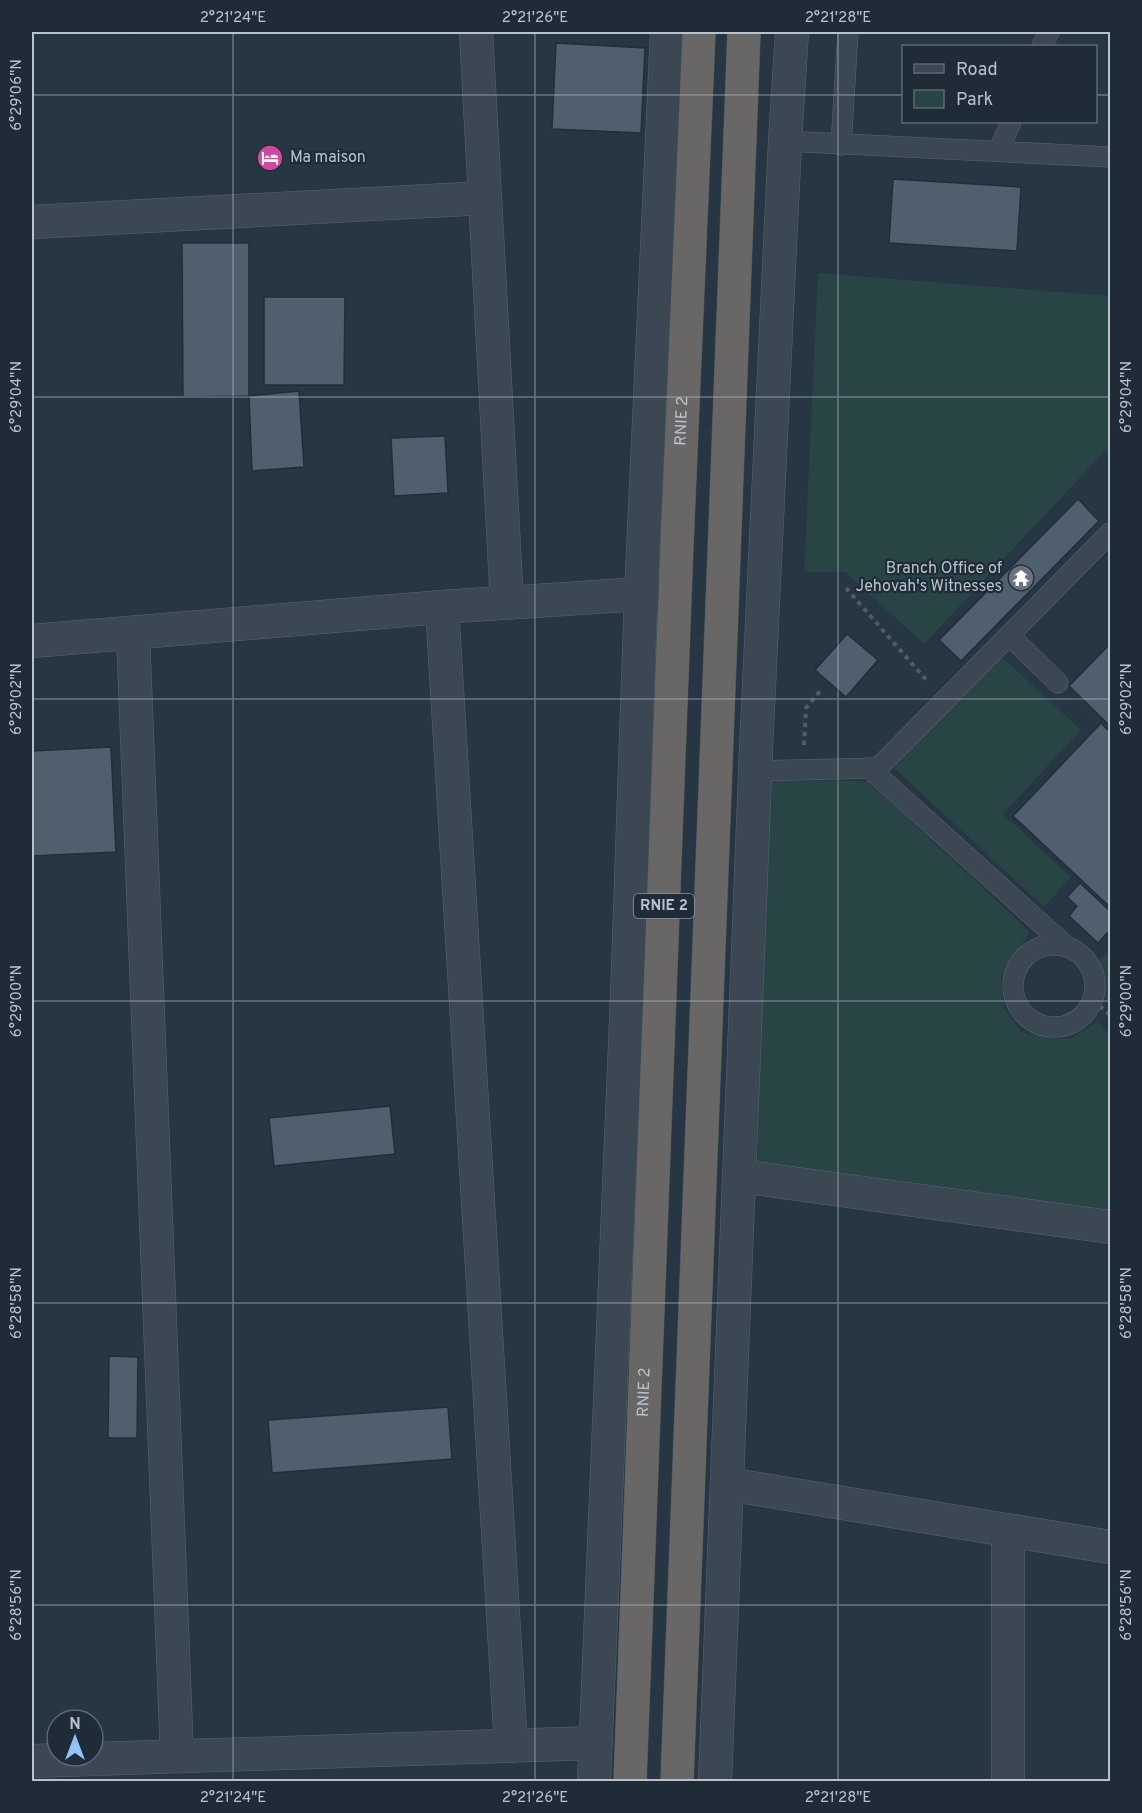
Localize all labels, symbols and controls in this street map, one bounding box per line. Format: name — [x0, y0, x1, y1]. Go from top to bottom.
text: 2°21'24"E — [200, 9, 266, 28]
text: 2°21'26"E — [502, 9, 568, 28]
text: 2°21'28"E — [805, 9, 871, 28]
legend — [902, 45, 1097, 123]
text: 6°29'06"N — [8, 59, 27, 131]
text: Road — [956, 59, 998, 82]
text: Park — [956, 89, 993, 112]
hotel icon: Ma maison — [255, 143, 285, 173]
place label: Ma maison — [290, 148, 366, 168]
text: 6°29'04"N — [8, 361, 27, 433]
text: 6°29'04"N — [1118, 361, 1137, 433]
street label: RNIE 2 — [671, 396, 693, 446]
place label: Branch Office of Jehovah's Witnesses — [855, 559, 1003, 597]
temple icon: Branch Office of Jehovah's Witnesses — [1006, 563, 1036, 593]
text: 6°29'02"N — [8, 663, 27, 735]
text: 6°29'02"N — [1118, 663, 1137, 735]
road number: RNIE 2 — [634, 894, 694, 918]
text: 6°29'00"N — [8, 965, 27, 1037]
text: 6°29'00"N — [1118, 965, 1137, 1037]
text: 6°28'58"N — [8, 1267, 27, 1339]
text: 6°28'58"N — [1118, 1267, 1137, 1339]
street label: RNIE 2 — [634, 1367, 656, 1417]
text: 6°28'56"N — [8, 1569, 27, 1641]
text: 6°28'56"N — [1118, 1569, 1137, 1641]
north arrow — [45, 1708, 105, 1768]
text: N — [69, 1715, 81, 1735]
text: 2°21'24"E — [200, 1789, 266, 1808]
text: 2°21'26"E — [502, 1789, 568, 1808]
text: 2°21'28"E — [805, 1789, 871, 1808]

